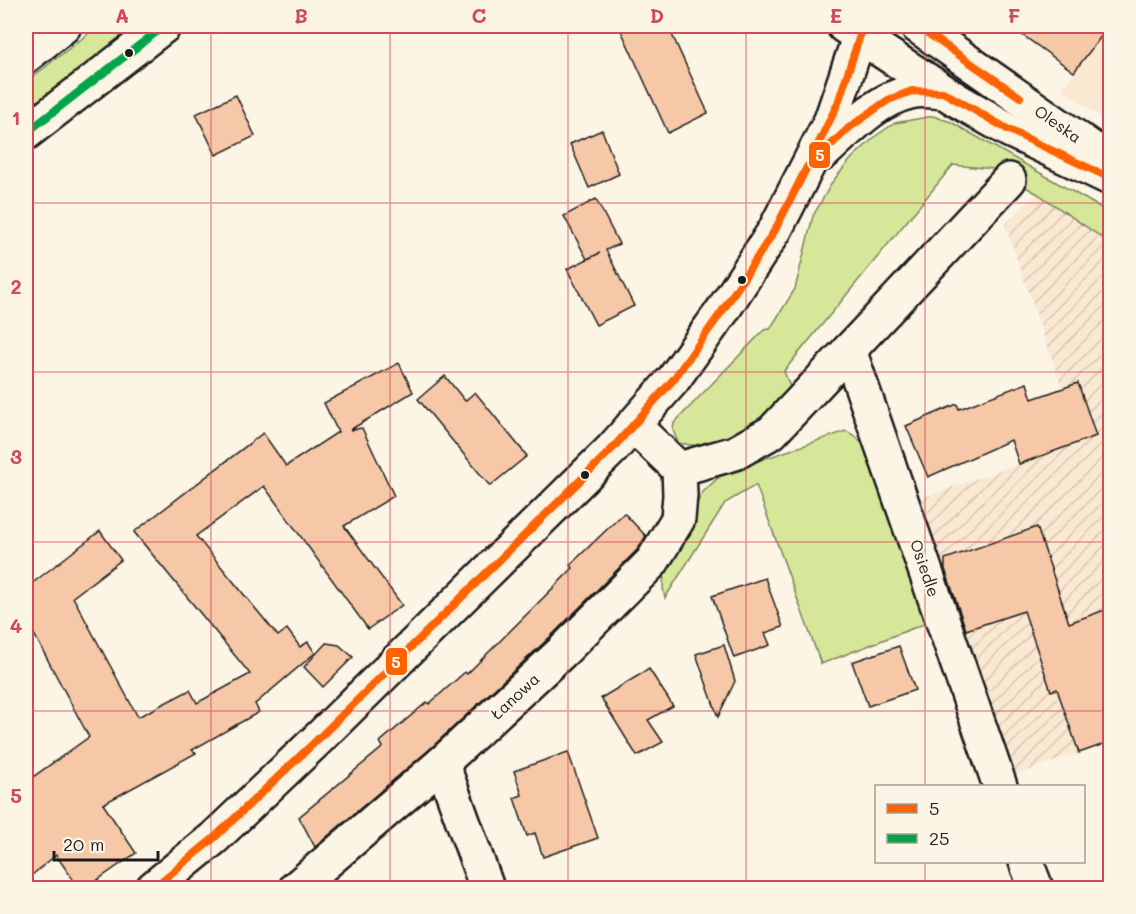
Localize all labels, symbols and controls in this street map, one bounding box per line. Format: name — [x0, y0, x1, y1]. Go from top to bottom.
text: A — [115, 2, 129, 28]
text: B — [294, 2, 308, 28]
text: C — [472, 2, 487, 28]
text: D — [650, 2, 664, 28]
text: E — [830, 2, 842, 28]
text: F — [1008, 2, 1021, 28]
unlabelled marker — [123, 47, 135, 59]
street label: Oleska — [1031, 100, 1086, 147]
text: 1 — [12, 104, 20, 130]
line badge: 5 — [808, 141, 831, 169]
text: 5 — [815, 144, 825, 165]
text: 2 — [10, 273, 22, 299]
unlabelled marker — [736, 274, 748, 286]
text: 3 — [10, 443, 22, 469]
unlabelled marker — [579, 469, 591, 481]
street label: Osiedle — [906, 536, 945, 599]
text: 4 — [10, 612, 23, 638]
line badge: 5 — [385, 647, 408, 676]
text: 5 — [391, 651, 401, 672]
street label: Łanowa — [486, 668, 543, 723]
text: 5 — [10, 782, 22, 808]
legend — [875, 785, 1085, 863]
text: 5 — [929, 796, 940, 820]
scale bar — [54, 824, 158, 862]
text: 25 — [929, 826, 950, 850]
text: 20 m — [63, 832, 104, 856]

